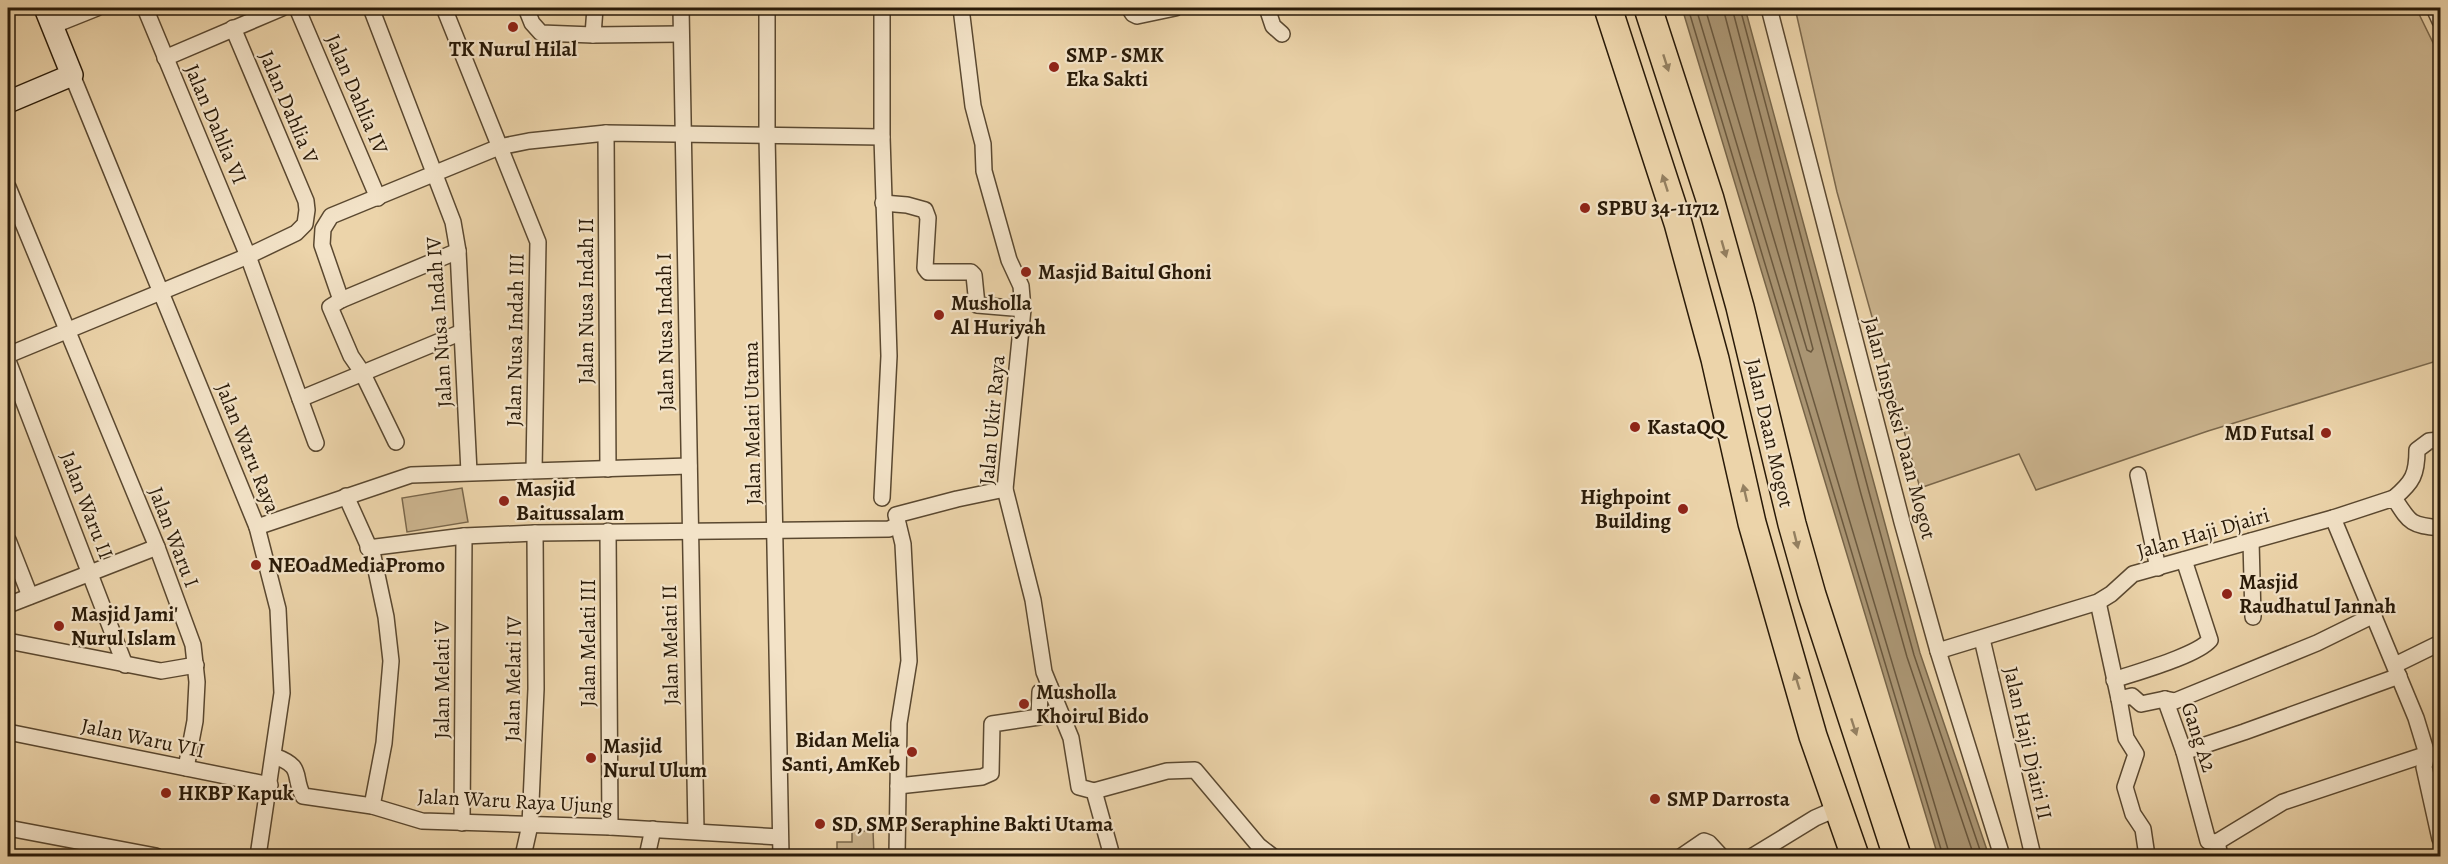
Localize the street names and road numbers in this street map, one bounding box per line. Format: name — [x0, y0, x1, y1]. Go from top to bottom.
street label: Jalan Dahlia IV — [319, 30, 395, 158]
street label: Jalan Dahlia V — [253, 46, 325, 168]
street label: Jalan Dahlia VI — [178, 60, 254, 188]
street label: Jalan Nusa Indah II — [572, 218, 600, 384]
street label: Jalan Nusa Indah IV — [419, 235, 459, 408]
street label: Jalan Nusa Indah III — [499, 253, 531, 427]
street label: Jalan Nusa Indah I — [650, 253, 680, 411]
street label: Jalan Inspeksi Daan Mogot — [1857, 314, 1943, 542]
street label: Jalan Melati Utama — [737, 341, 767, 505]
street label: Jalan Ukir Raya — [972, 354, 1012, 486]
street label: Jalan Daan Mogot — [1739, 356, 1801, 510]
street label: Jalan Waru Raya — [209, 379, 287, 518]
street label: Jalan Waru II — [54, 447, 120, 563]
street label: Jalan Waru I — [142, 483, 206, 591]
street label: Jalan Haji Djairi — [2133, 501, 2273, 565]
street label: Jalan Melati III — [574, 579, 602, 707]
street label: Jalan Melati II — [655, 585, 685, 705]
street label: Jalan Melati IV — [498, 616, 528, 742]
street label: Jalan Melati V — [428, 621, 456, 739]
street label: Jalan Haji Djairi II — [1997, 664, 2059, 822]
street label: Gang A2 — [2175, 698, 2223, 776]
street label: Jalan Waru VII — [79, 711, 207, 765]
street label: Jalan Waru Raya Ujung — [417, 782, 614, 820]

